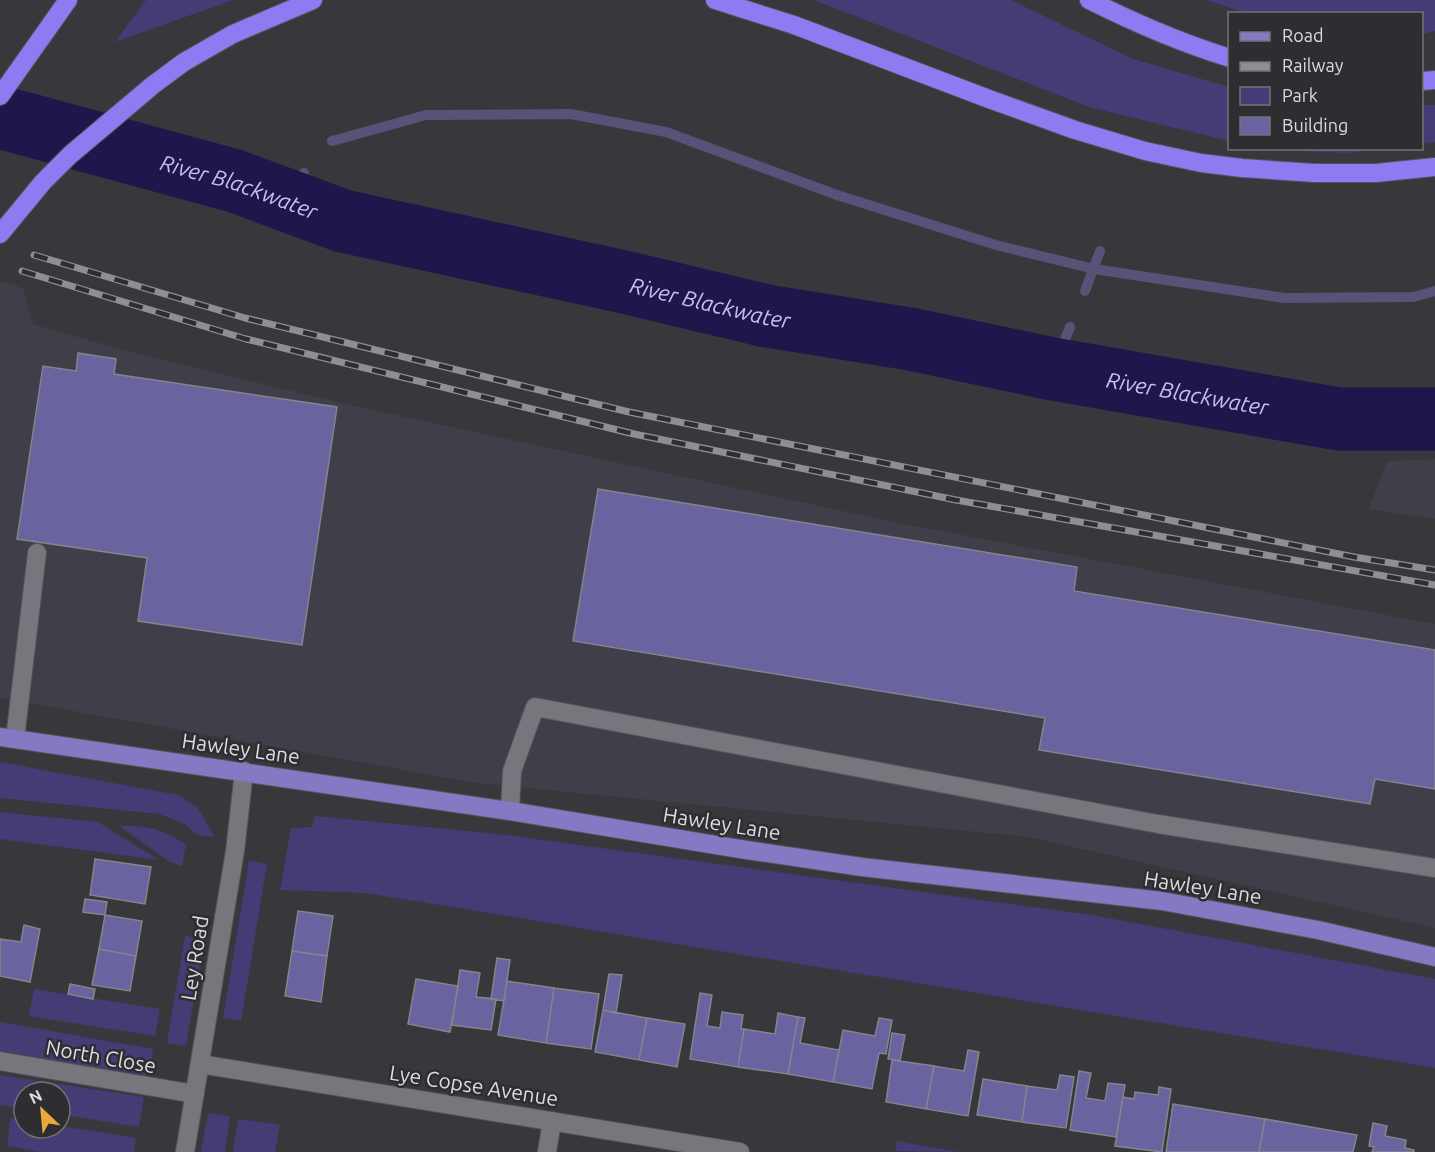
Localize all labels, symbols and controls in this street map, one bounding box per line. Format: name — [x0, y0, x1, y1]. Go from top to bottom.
legend — [1228, 12, 1423, 150]
text: Road — [1282, 25, 1324, 45]
text: Railway — [1282, 55, 1344, 75]
text: Park — [1282, 85, 1318, 105]
text: Building — [1282, 115, 1348, 135]
water label: River Blackwater — [158, 149, 322, 223]
water label: River Blackwater — [628, 271, 793, 332]
water label: River Blackwater — [1105, 366, 1271, 419]
street label: Hawley Lane — [180, 728, 302, 768]
street label: Hawley Lane — [661, 802, 783, 844]
street label: Hawley Lane — [1142, 866, 1264, 908]
street label: Ley Road — [175, 914, 213, 1002]
street label: North Close — [44, 1034, 158, 1078]
street label: Lye Copse Avenue — [388, 1060, 560, 1110]
north arrow — [12, 1080, 72, 1140]
text: N — [26, 1086, 45, 1107]

